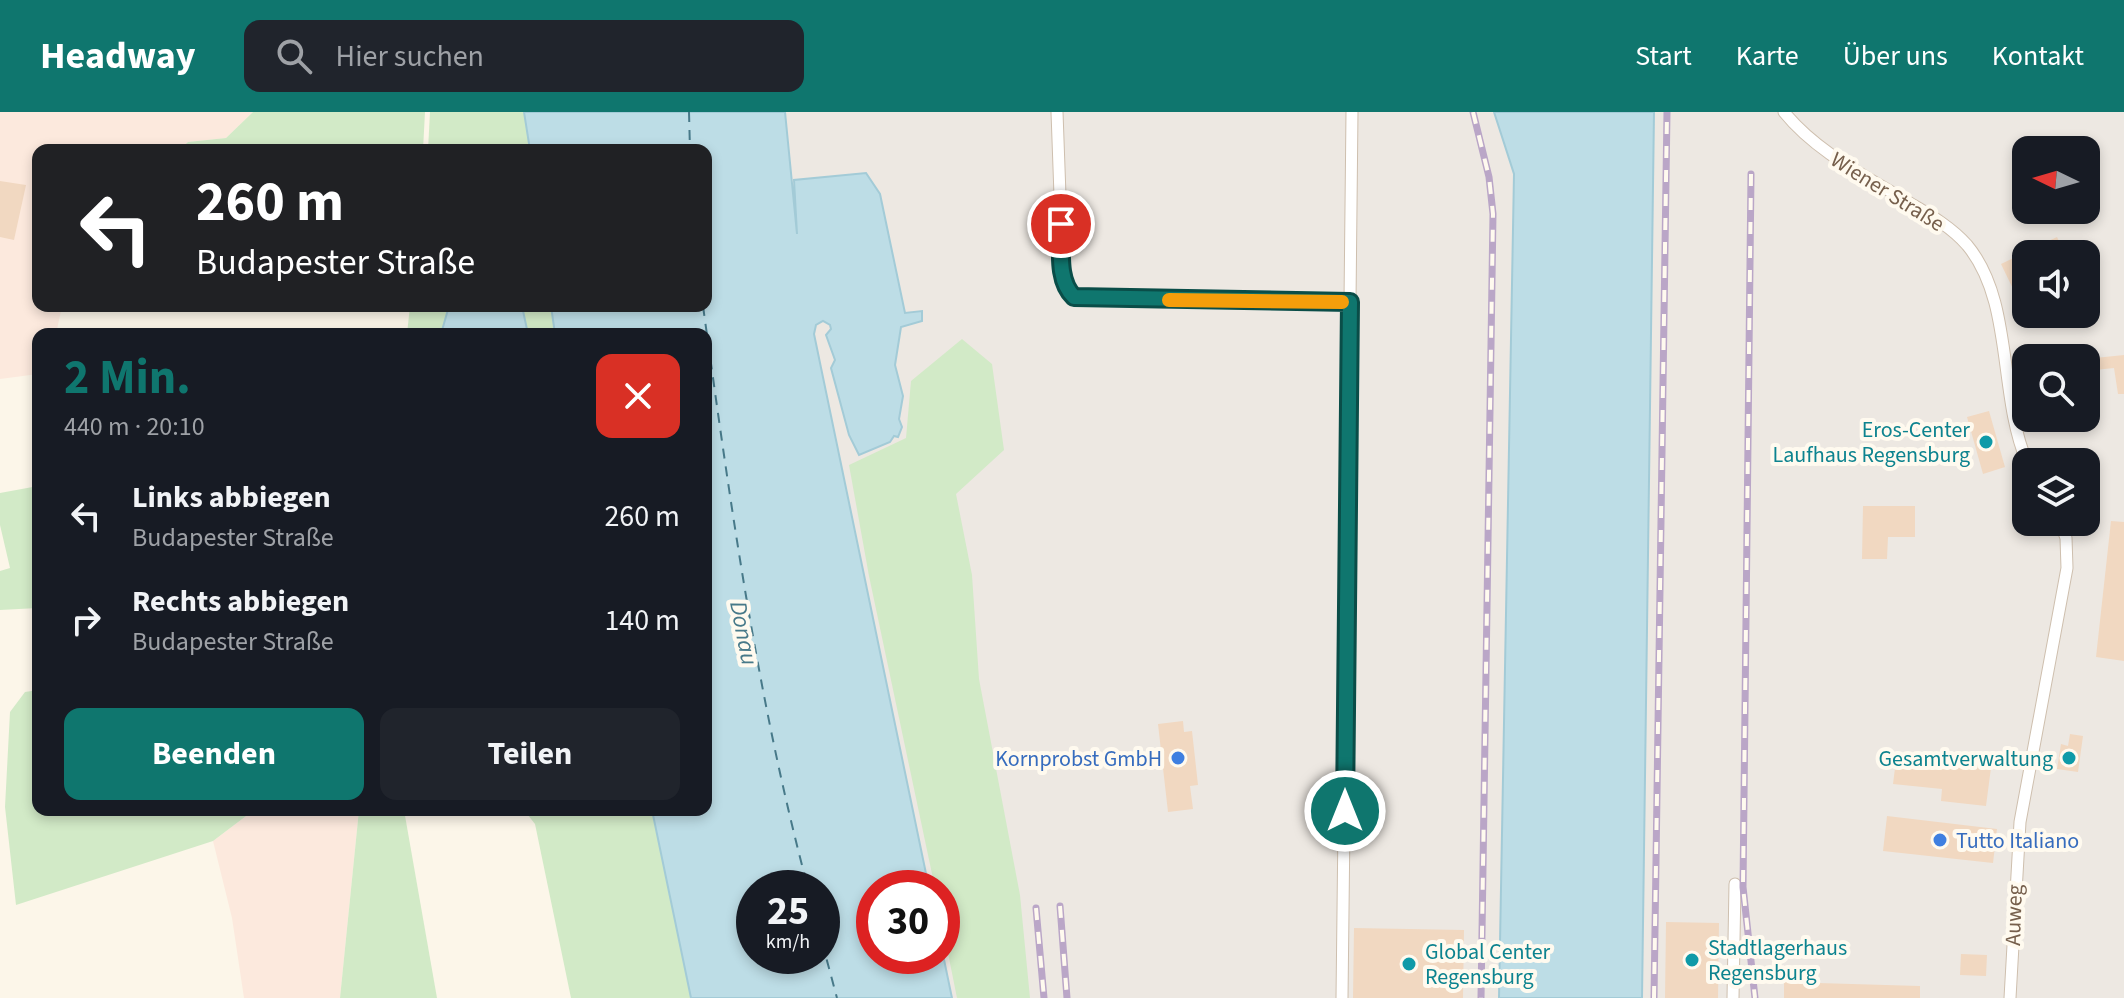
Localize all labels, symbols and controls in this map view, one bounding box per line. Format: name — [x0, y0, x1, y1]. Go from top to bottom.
search box — [244, 20, 804, 92]
text: Headway — [40, 29, 196, 83]
icon: search — [272, 34, 316, 78]
text: Hier suchen — [336, 35, 484, 78]
text: Start — [1635, 36, 1692, 76]
text: Karte — [1736, 36, 1799, 76]
text: Über uns — [1843, 36, 1948, 76]
text: Kontakt — [1992, 36, 2084, 76]
north arrow — [2012, 136, 2100, 224]
map controls — [2012, 136, 2100, 536]
street label: Wiener Straße — [1824, 144, 1951, 240]
text: 260 m — [196, 163, 344, 242]
icon: left — [64, 176, 168, 280]
pin — [1027, 190, 1095, 258]
icon: arrive — [1039, 202, 1083, 246]
text: Budapester Straße — [196, 237, 475, 288]
button: sound — [2012, 240, 2100, 328]
text: 2 Min. — [64, 344, 191, 412]
button: search — [2012, 344, 2100, 432]
button: close — [596, 354, 680, 438]
text: 440 m · 20:10 — [64, 408, 205, 445]
place label: Eros-Center Laufhaus Regensburg — [1773, 414, 1970, 471]
marker: Eros-Center Laufhaus Regensburg — [1977, 433, 1995, 451]
button: layers — [2012, 448, 2100, 536]
text: Links abbiegen — [132, 476, 331, 519]
icon: left — [64, 494, 108, 538]
text: 260 m — [604, 495, 680, 538]
text: Budapester Straße — [132, 519, 334, 556]
text: Rechts abbiegen — [132, 580, 349, 623]
icon: right — [64, 598, 108, 642]
water label: Donau — [720, 598, 767, 668]
text: 140 m — [604, 599, 680, 642]
text: Budapester Straße — [132, 623, 334, 660]
button: Beenden — [64, 708, 364, 800]
button: Teilen — [380, 708, 680, 800]
place label: Kornprobst GmbH — [995, 743, 1162, 775]
place label: Gesamtverwaltung — [1879, 743, 2053, 775]
marker: Kornprobst GmbH — [1169, 749, 1187, 767]
marker: Gesamtverwaltung — [2060, 749, 2078, 767]
position arrow — [1303, 769, 1387, 853]
place label: Tutto Italiano — [1956, 825, 2079, 857]
marker: Tutto Italiano — [1931, 831, 1949, 849]
speed limit sign: 30 — [856, 870, 960, 974]
text: 25 — [767, 883, 809, 940]
street label: Auweg — [1997, 884, 2031, 946]
text: km/h — [766, 928, 810, 956]
place label: Stadtlagerhaus Regensburg — [1708, 932, 1847, 989]
place label: Global Center Regensburg — [1425, 936, 1551, 993]
marker: Stadtlagerhaus Regensburg — [1683, 951, 1701, 969]
marker: Global Center Regensburg — [1400, 955, 1418, 973]

